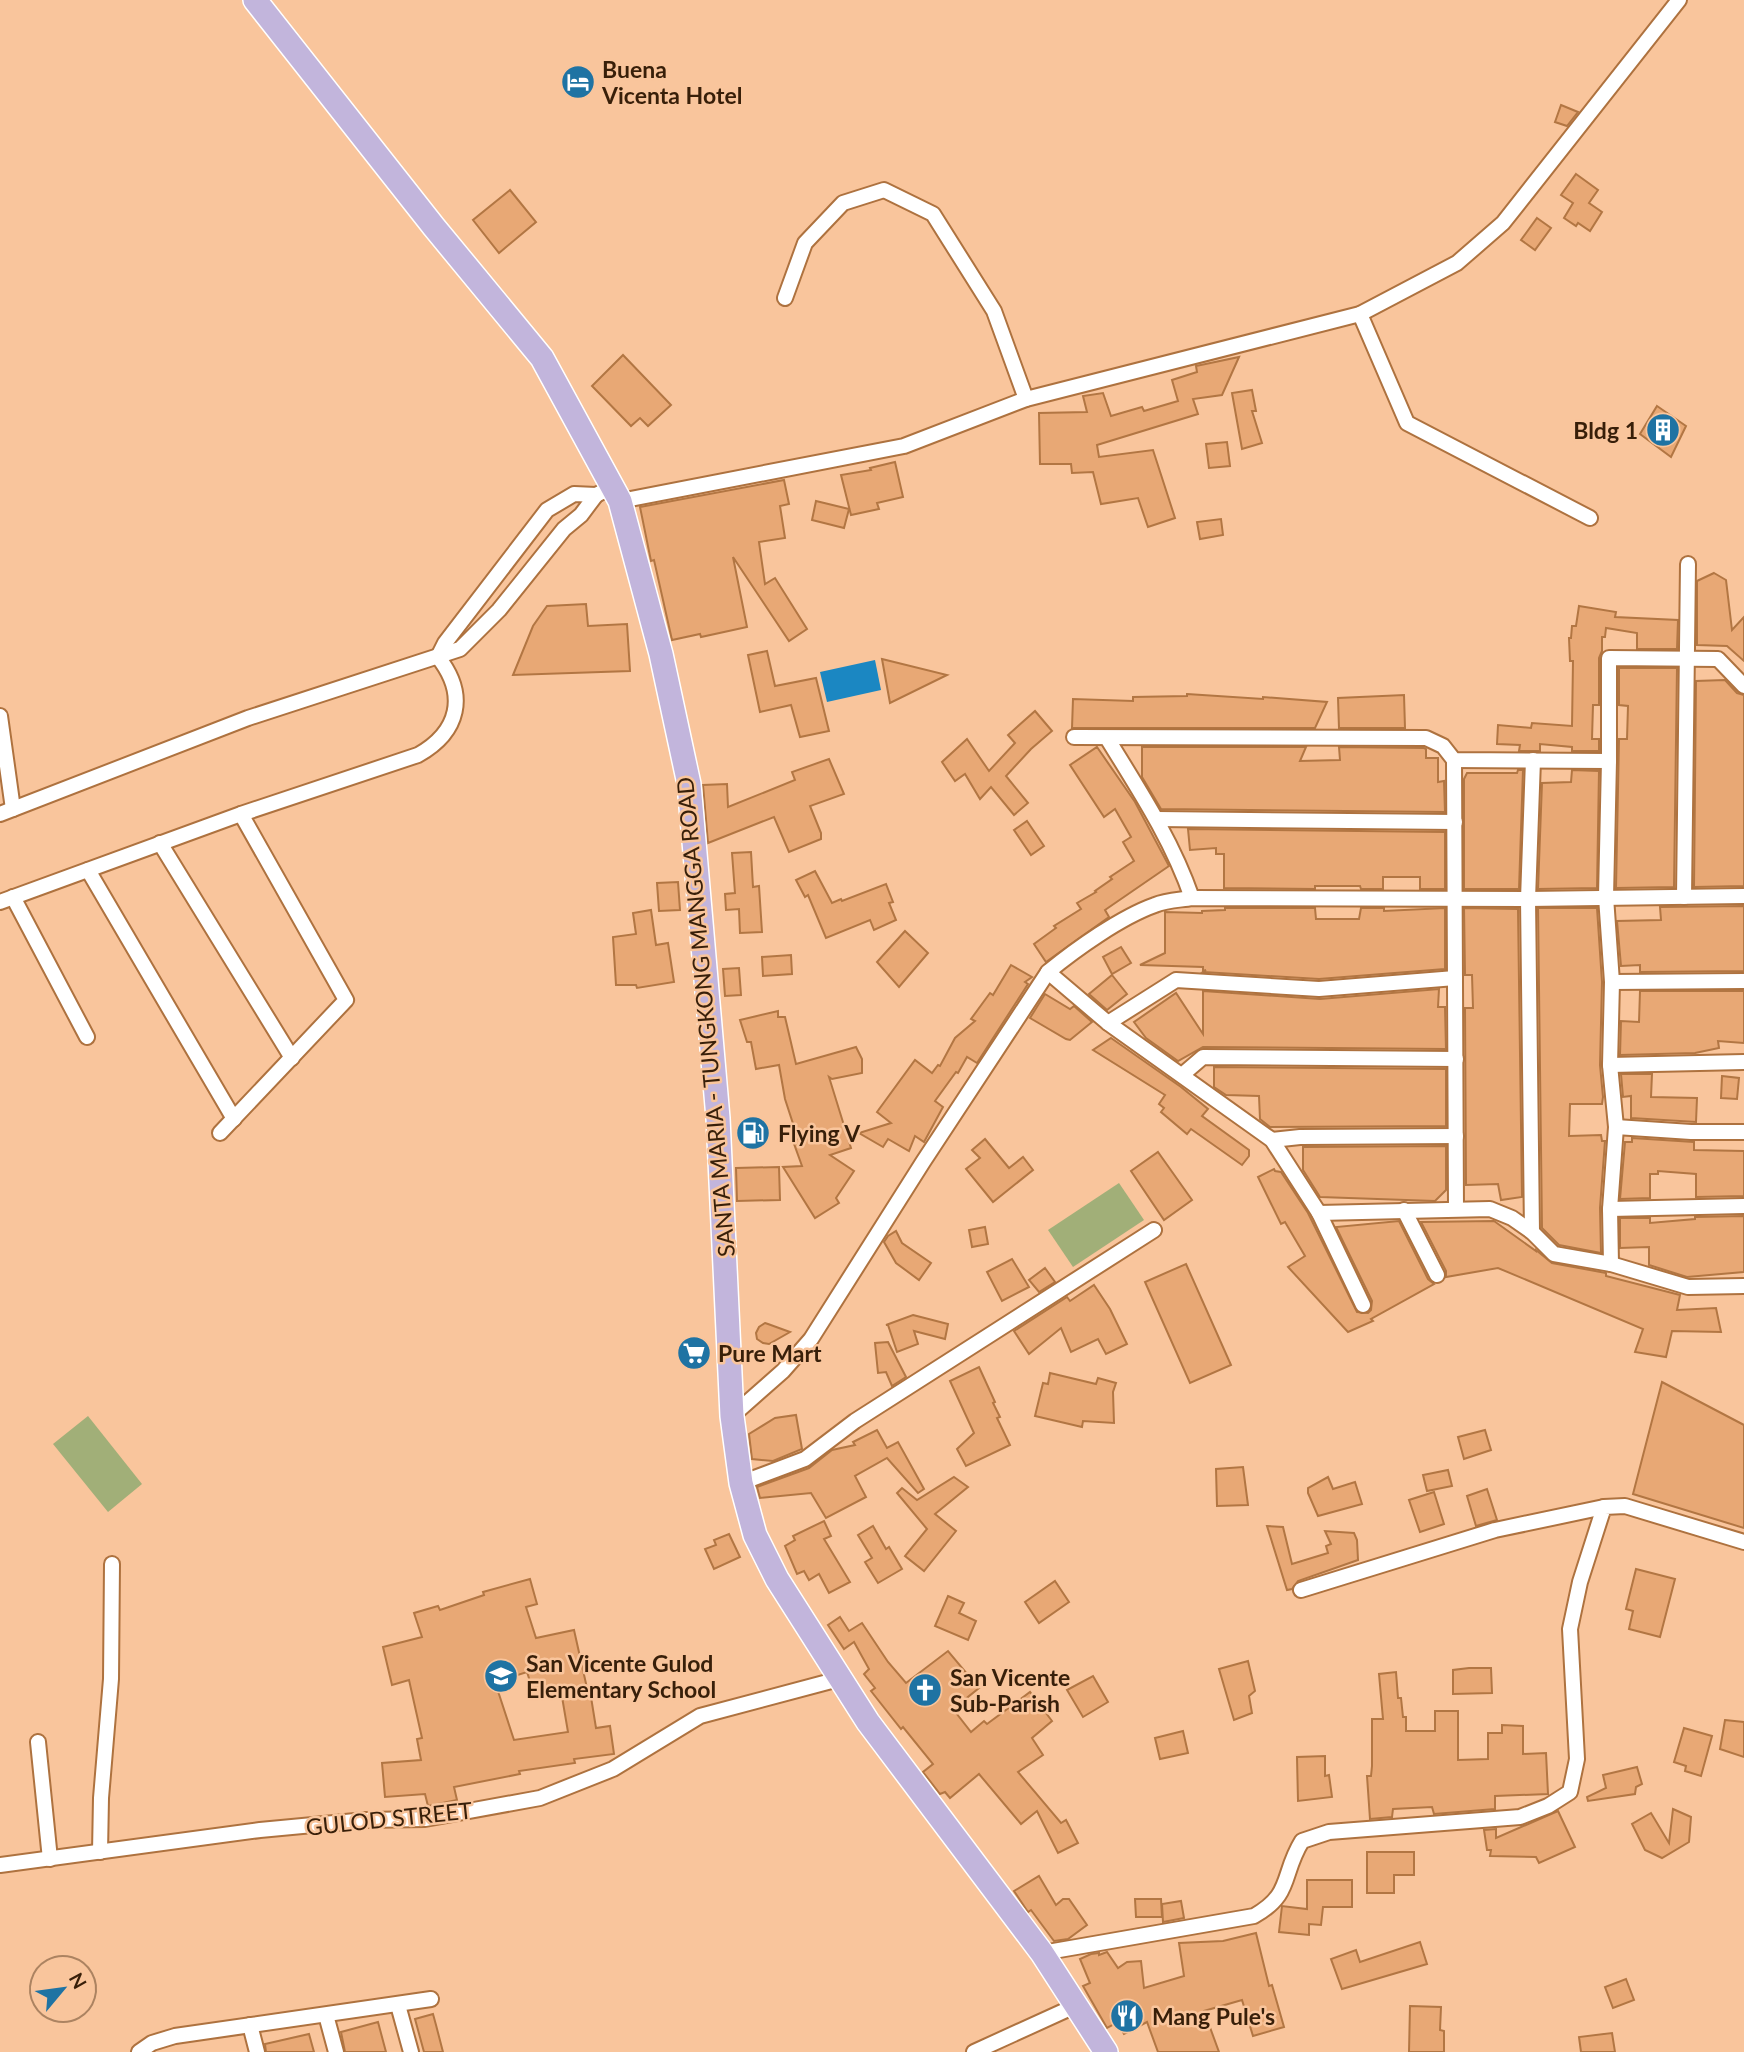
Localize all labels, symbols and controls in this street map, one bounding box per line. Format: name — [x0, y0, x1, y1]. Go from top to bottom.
place label: Buena Vicenta Hotel — [601, 55, 742, 109]
hotel icon: Buena Vicenta Hotel — [559, 63, 597, 101]
building icon: Bldg 1 — [1644, 411, 1682, 449]
place label: Bldg 1 — [1573, 416, 1638, 444]
street label: SANTA MARIA - TUNGKONG MANGGA ROAD — [670, 776, 740, 1258]
fuel station icon: Flying V — [734, 1114, 772, 1152]
place label: Flying V — [778, 1119, 861, 1147]
supermarket icon: Pure Mart — [675, 1334, 713, 1372]
place label: Pure Mart — [718, 1339, 822, 1367]
place label: San Vicente Gulod Elementary School — [526, 1649, 716, 1703]
school or university icon: San Vicente Gulod Elementary School — [482, 1657, 520, 1695]
place label: San Vicente Sub-Parish — [950, 1663, 1070, 1717]
church icon: San Vicente Sub-Parish — [906, 1671, 944, 1709]
street label: GULOD STREET — [304, 1795, 474, 1841]
north arrow — [28, 1954, 98, 2024]
text: N — [65, 1969, 92, 1992]
restaurant icon: Mang Pule's — [1108, 1997, 1146, 2035]
place label: Mang Pule's — [1152, 2002, 1275, 2030]

